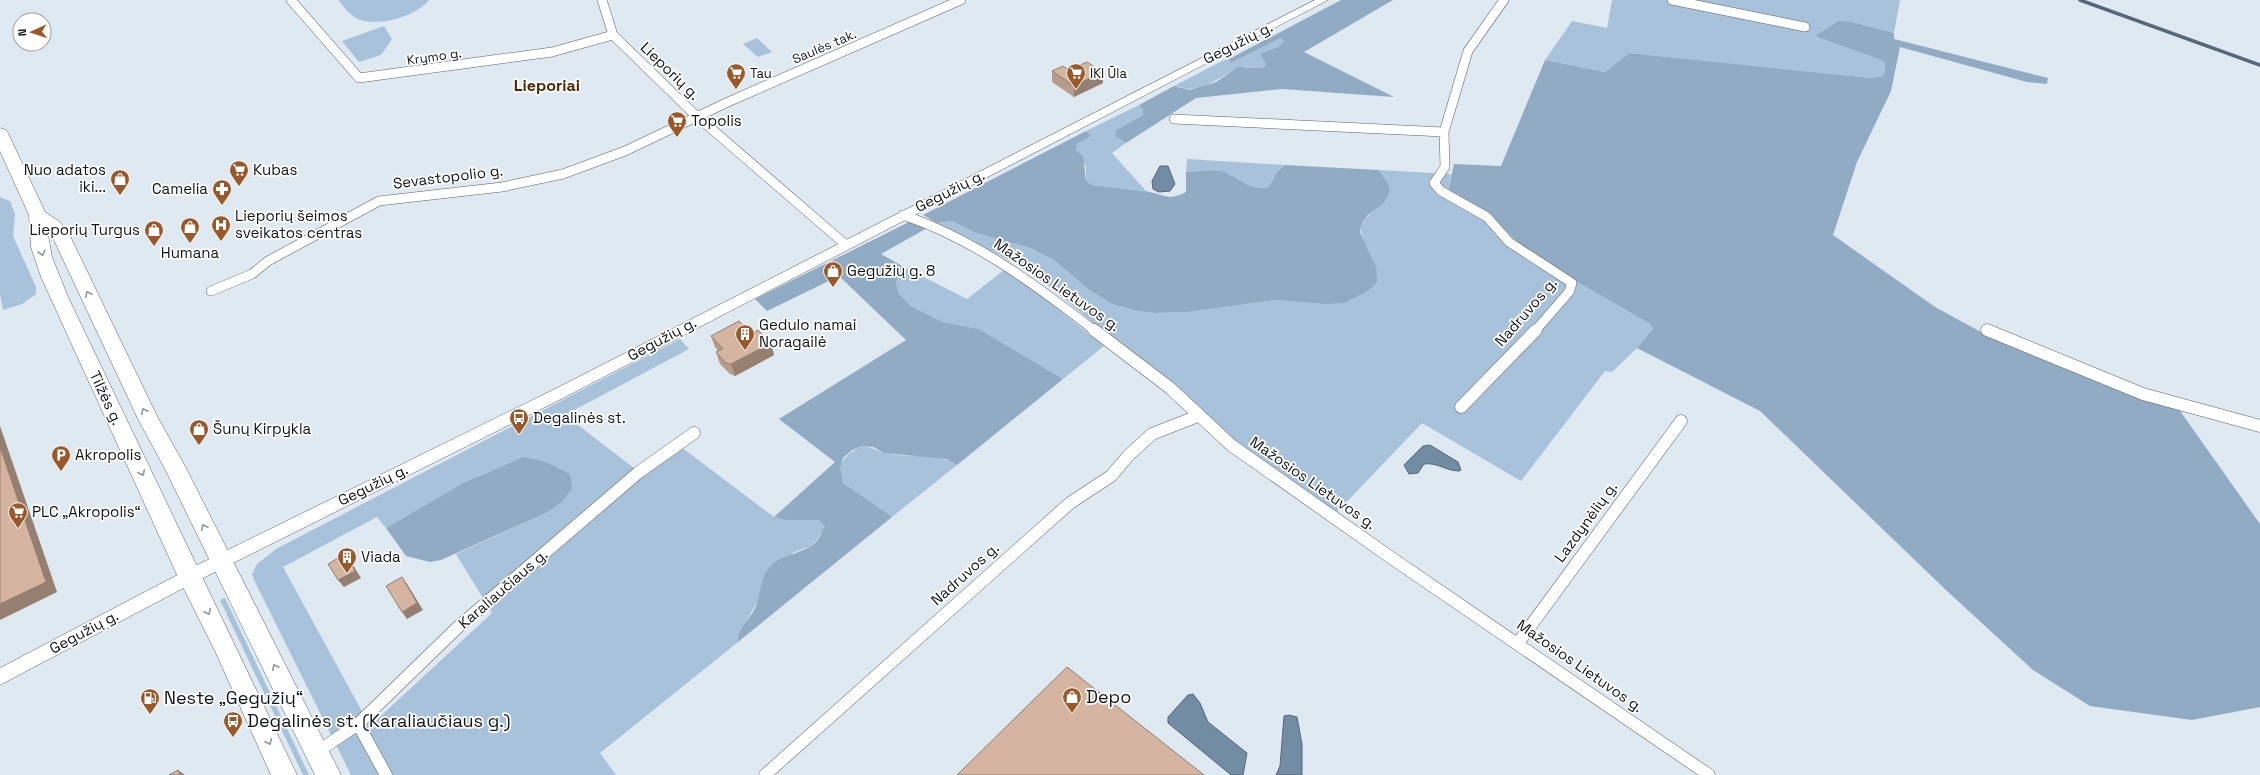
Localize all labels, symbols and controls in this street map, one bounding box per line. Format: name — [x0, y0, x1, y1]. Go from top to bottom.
north arrow — [12, 12, 52, 52]
street label: Gegužių g. — [1200, 17, 1276, 68]
street label: Saulės tak. — [790, 25, 859, 68]
text: N — [15, 28, 29, 37]
street label: Lieporių g. — [637, 38, 704, 104]
street label: Krymo g. — [406, 44, 462, 69]
supermarket icon: Tau — [725, 62, 747, 90]
supermarket icon: IKI Ūla — [1065, 62, 1087, 90]
place label: Tau — [750, 65, 772, 82]
place label: IKI Ūla — [1090, 65, 1127, 82]
district label: Lieporiai — [514, 75, 580, 96]
supermarket icon: Topolis — [666, 110, 688, 138]
place label: Topolis — [691, 111, 742, 130]
supermarket icon: Kubas — [228, 159, 250, 187]
place label: Nuo adatos iki... — [24, 160, 106, 196]
place label: Kubas — [253, 160, 297, 179]
street label: Sevastopolio g. — [392, 160, 504, 193]
street label: Gegužių g. — [912, 165, 988, 216]
shop icon: Nuo adatos iki... — [109, 168, 131, 196]
pharmacy icon: Camelia — [211, 178, 233, 206]
place label: Camelia — [152, 179, 208, 198]
place label: Lieporių šeimos sveikatos centras — [235, 206, 362, 242]
hospital icon: Lieporių šeimos sveikatos centras — [210, 214, 232, 242]
shop icon: Humana — [179, 216, 201, 244]
shop icon: Lieporių Turgus — [143, 219, 165, 247]
place label: Lieporių Turgus — [29, 220, 140, 239]
street label: Mažosios Lietuvos g. — [990, 234, 1124, 335]
place label: Humana — [161, 243, 220, 262]
one-way arrow — [37, 249, 46, 256]
shop icon: Gegužių g. 8 — [822, 260, 844, 288]
place label: Gegužių g. 8 — [847, 261, 935, 280]
street label: Nadruvos g. — [1491, 273, 1561, 350]
one-way arrow — [85, 291, 93, 298]
street label: Gegužių g. — [624, 312, 700, 365]
place label: Gedulo namai Noragailė — [759, 315, 856, 351]
building icon: Gedulo namai Noragailė — [734, 323, 756, 351]
street label: Tilžės g. — [86, 368, 127, 428]
bus stop icon: Degalinės st. — [508, 407, 530, 435]
one-way arrow — [141, 408, 149, 415]
place label: Degalinės st. — [533, 408, 626, 427]
shop icon: Šunų Kirpykla — [188, 418, 210, 446]
place label: Šunų Kirpykla — [213, 419, 312, 438]
street label: Mažosios Lietuvos g. — [1246, 432, 1380, 533]
parking icon: Akropolis — [50, 444, 72, 472]
place label: Akropolis — [75, 445, 141, 464]
street label: Gegužių g. — [335, 459, 411, 510]
one-way arrow — [137, 469, 145, 476]
street label: Lazdynėlių g. — [1550, 478, 1621, 566]
supermarket icon: PLC „Akropolis“ — [7, 501, 29, 529]
place label: PLC „Akropolis“ — [32, 502, 141, 521]
one-way arrow — [201, 523, 209, 531]
street label: Nadruvos g. — [927, 538, 1003, 609]
street label: Karaliaučiaus g. — [454, 545, 551, 633]
building icon: Viada — [336, 546, 358, 574]
place label: Viada — [361, 547, 401, 566]
street label: Gegužių g. — [46, 605, 122, 658]
one-way arrow — [203, 607, 211, 615]
street label: Mažosios Lietuvos g. — [1513, 615, 1647, 716]
one-way arrow — [272, 664, 280, 671]
place label: Depo — [1086, 685, 1131, 708]
place label: Neste „Gegužių“ — [164, 686, 303, 709]
shop icon: Depo — [1061, 686, 1083, 714]
fuel station icon: Neste „Gegužių“ — [139, 687, 161, 715]
place label: Degalinės st. (Karaliaučiaus g.) — [247, 709, 511, 732]
bus stop icon: Degalinės st. (Karaliaučiaus g.) — [222, 710, 244, 738]
one-way arrow — [264, 738, 272, 745]

